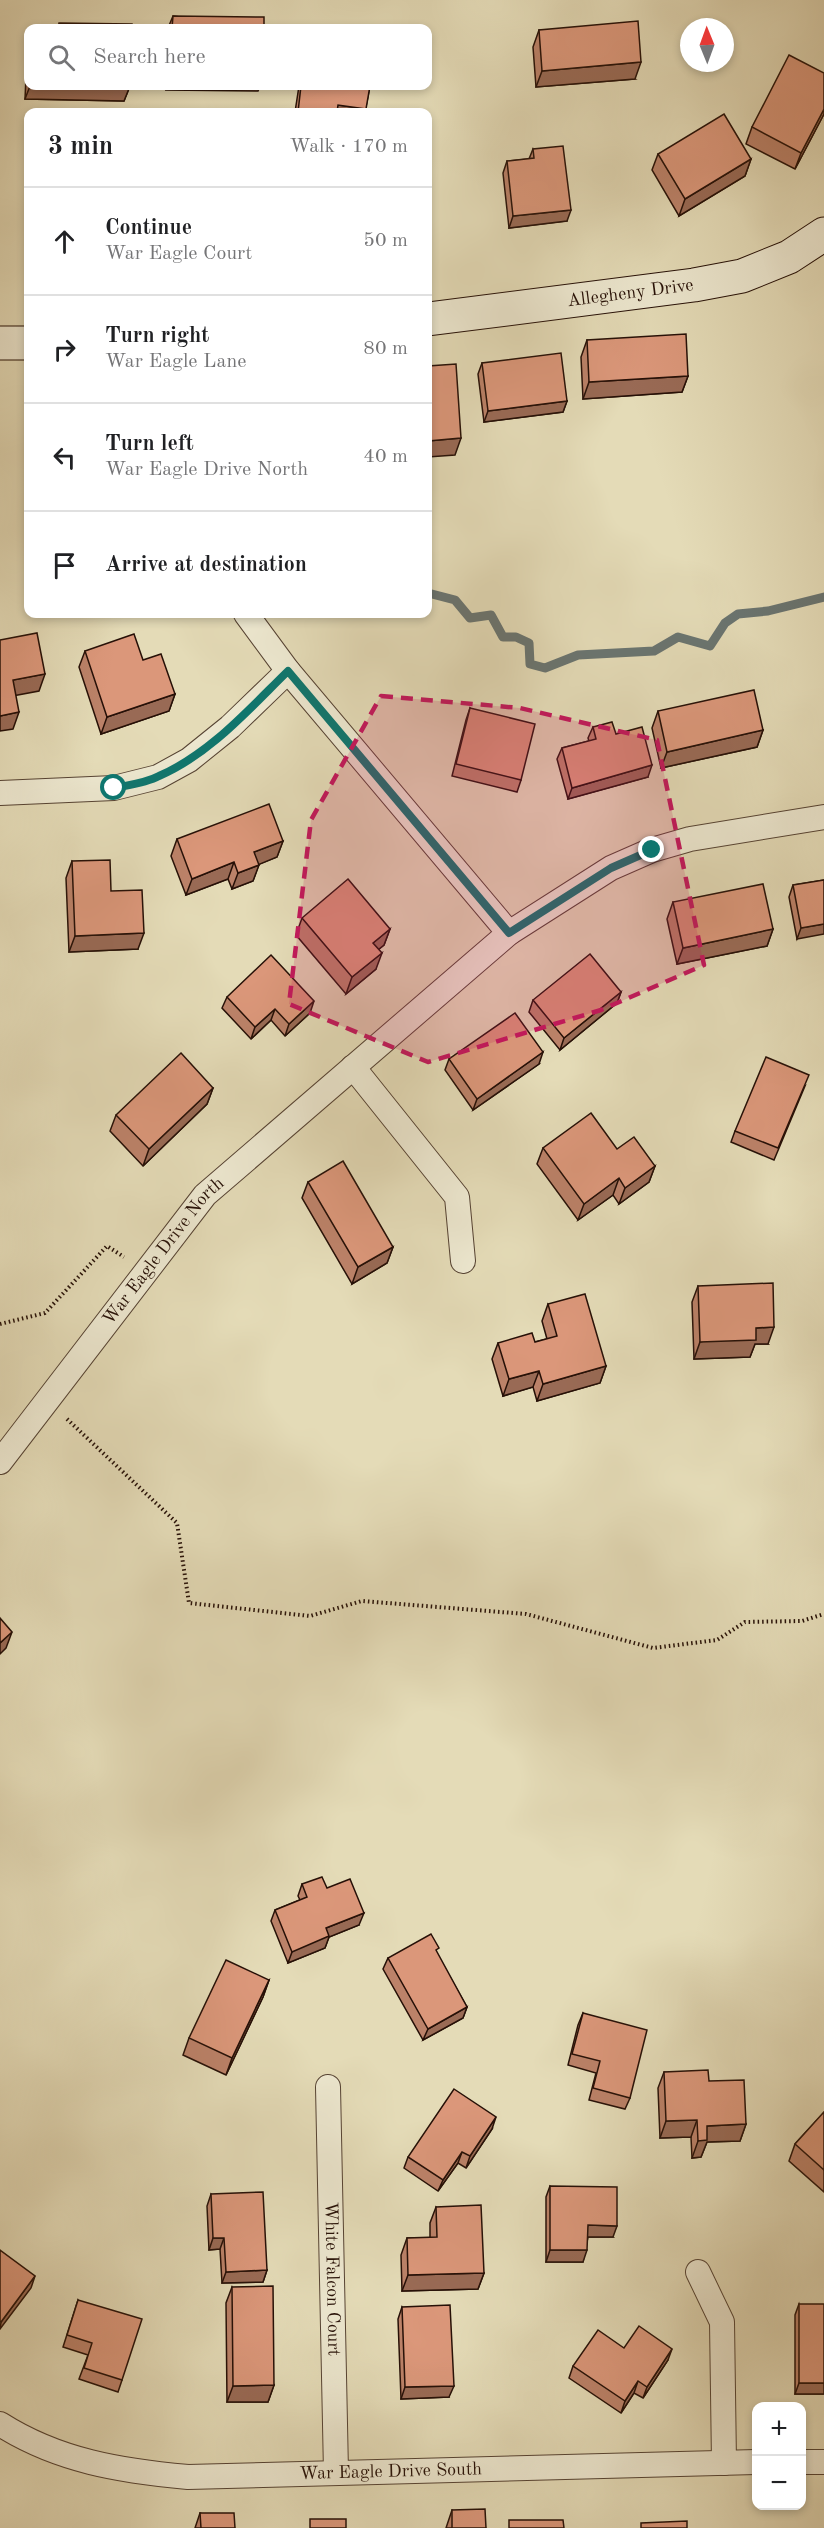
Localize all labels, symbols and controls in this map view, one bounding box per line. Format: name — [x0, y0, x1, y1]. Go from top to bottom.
north arrow — [680, 18, 734, 72]
search box — [24, 24, 432, 90]
icon: search — [45, 41, 78, 74]
text: Search here — [93, 46, 206, 68]
text: 3 min — [48, 134, 113, 160]
text: Walk · 170 m — [289, 137, 408, 157]
text: Continue — [105, 217, 192, 239]
icon: ahead — [48, 225, 81, 258]
text: 50 m — [363, 231, 408, 251]
text: War Eagle Court — [105, 244, 252, 264]
street label: Allegheny Drive — [566, 276, 695, 310]
text: Turn right — [105, 325, 209, 347]
icon: right — [48, 333, 81, 366]
text: 80 m — [363, 339, 408, 359]
text: War Eagle Lane — [105, 352, 246, 372]
text: Turn left — [105, 433, 194, 455]
icon: left — [48, 441, 81, 474]
text: 40 m — [363, 447, 408, 467]
text: War Eagle Drive North — [105, 460, 308, 480]
icon: arrive — [48, 549, 81, 582]
text: Arrive at destination — [105, 554, 307, 576]
route start — [100, 774, 126, 800]
route end — [638, 836, 664, 862]
street label: War Eagle Drive North — [100, 1174, 228, 1328]
street label: White Falcon Court — [321, 2202, 343, 2356]
map controls — [752, 2402, 806, 2510]
button: + — [752, 2402, 806, 2456]
button: − — [752, 2456, 806, 2510]
street label: War Eagle Drive South — [299, 2460, 482, 2483]

